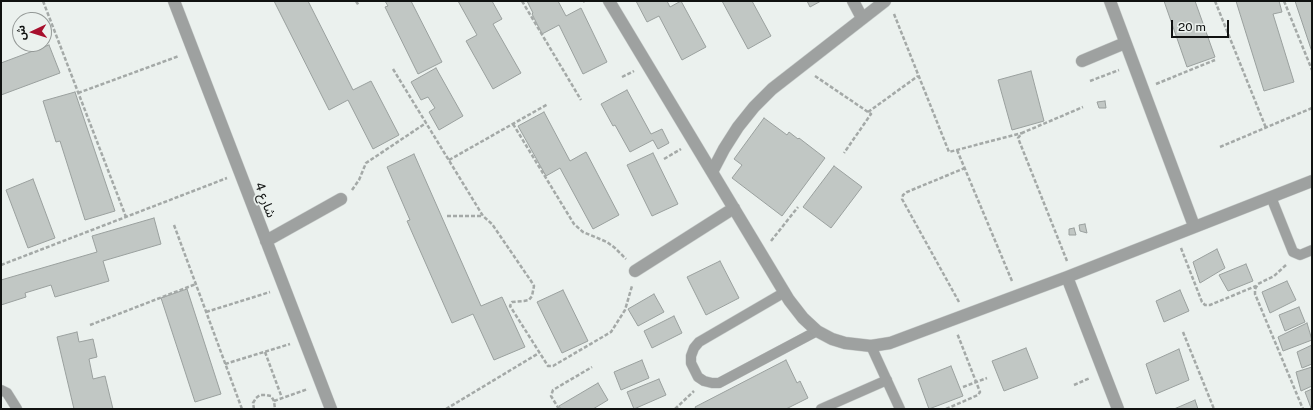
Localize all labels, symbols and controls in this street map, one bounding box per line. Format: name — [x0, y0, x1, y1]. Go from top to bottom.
north arrow — [12, 12, 52, 52]
scale bar — [1173, 12, 1231, 38]
text: 20 m — [1178, 20, 1206, 34]
text: ش — [15, 25, 28, 41]
street label: شارع 4 — [251, 180, 279, 220]

